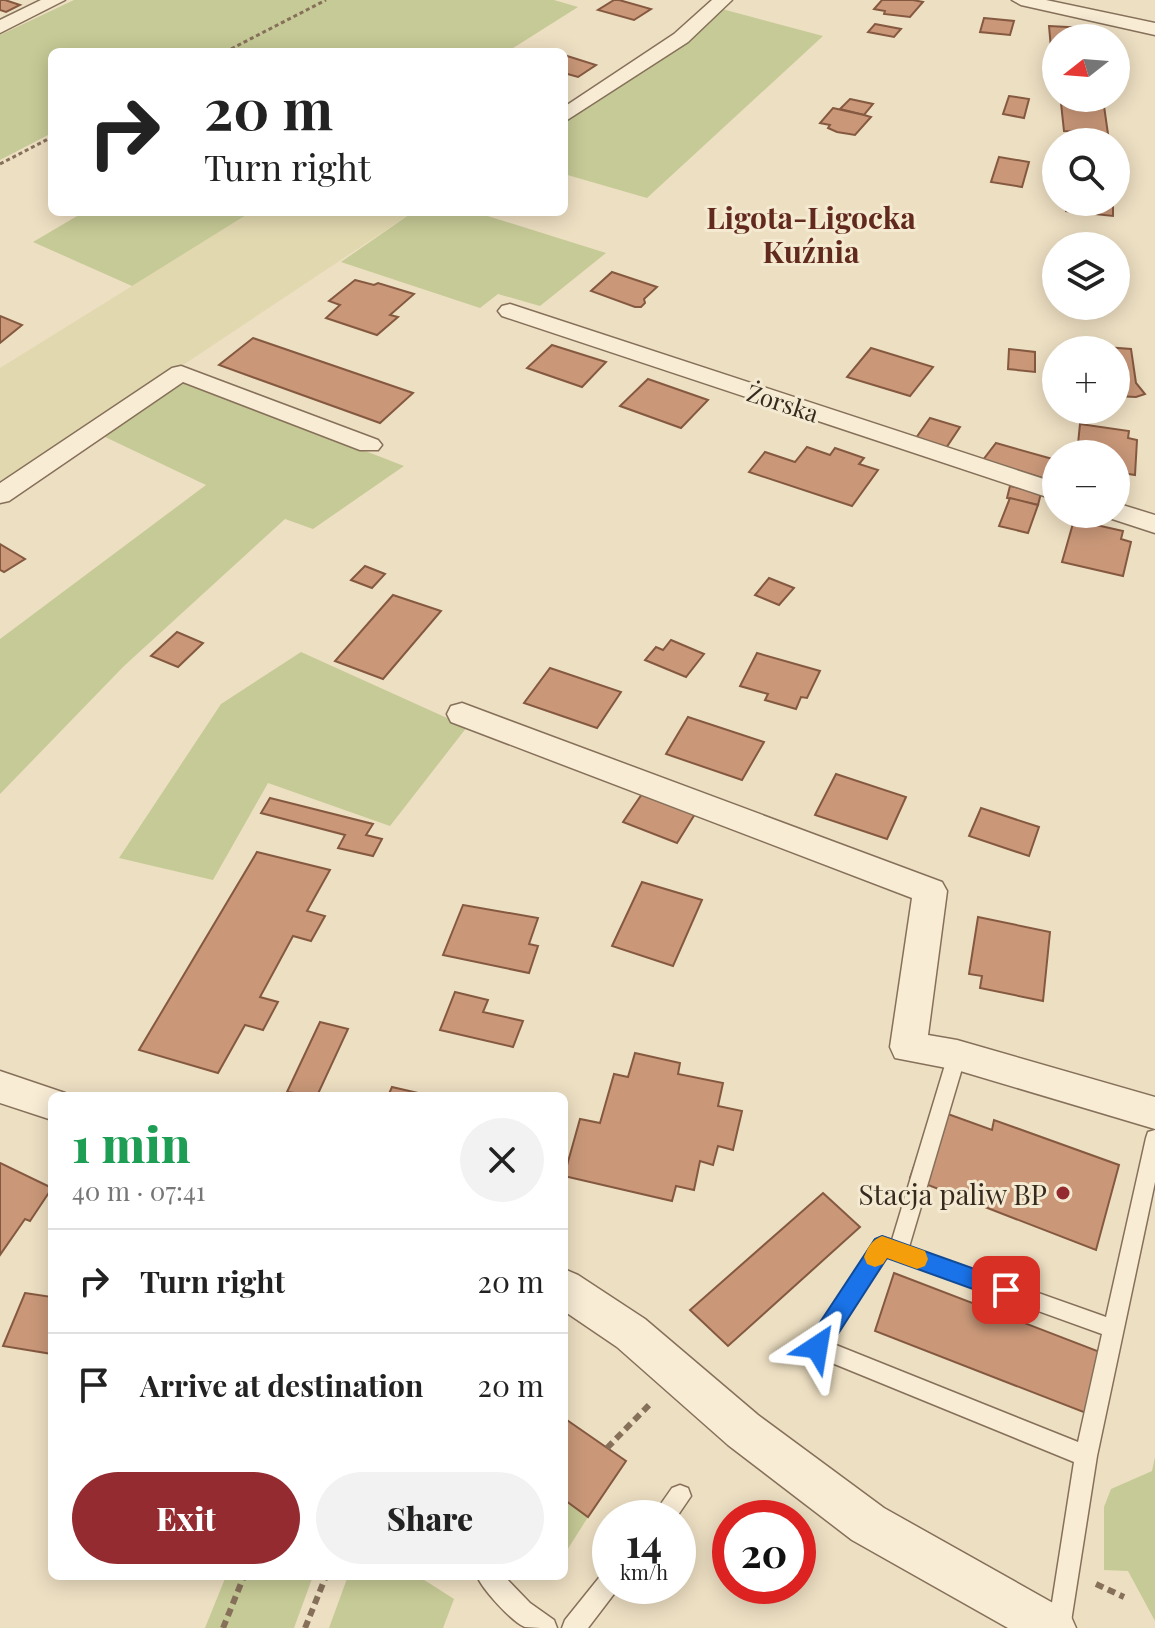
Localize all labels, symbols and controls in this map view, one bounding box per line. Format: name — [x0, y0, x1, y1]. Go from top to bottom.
north arrow — [1042, 24, 1130, 112]
map controls — [1042, 24, 1130, 528]
text: 20 m — [204, 70, 333, 145]
icon: right — [72, 80, 176, 184]
button: search — [1042, 128, 1130, 216]
text: Turn right — [204, 142, 371, 190]
district label: Ligota-Ligocka Kuźnia — [706, 197, 916, 271]
button: layers — [1042, 232, 1130, 320]
button: + — [1042, 336, 1130, 424]
street label: Żorska — [743, 375, 823, 429]
button: − — [1042, 440, 1130, 528]
text: 1 min — [72, 1111, 190, 1175]
button: close — [460, 1118, 544, 1202]
text: 40 m · 07:41 — [72, 1173, 205, 1208]
place label: Stacja paliw BP — [859, 1175, 1047, 1212]
marker: Stacja paliw BP — [1054, 1184, 1072, 1202]
pin — [972, 1256, 1040, 1324]
icon: right — [72, 1259, 116, 1303]
text: Turn right — [140, 1261, 285, 1301]
text: 20 m — [478, 1261, 544, 1301]
icon: arrive — [984, 1268, 1028, 1312]
position arrow — [775, 1305, 859, 1389]
icon: arrive — [72, 1363, 116, 1407]
text: Arrive at destination — [140, 1365, 423, 1405]
text: 20 m — [478, 1365, 544, 1405]
button: Exit — [72, 1472, 300, 1564]
button: Share — [316, 1472, 544, 1564]
speed limit sign: 20 — [712, 1500, 816, 1604]
text: 14 — [626, 1515, 662, 1568]
text: km/h — [620, 1558, 668, 1585]

